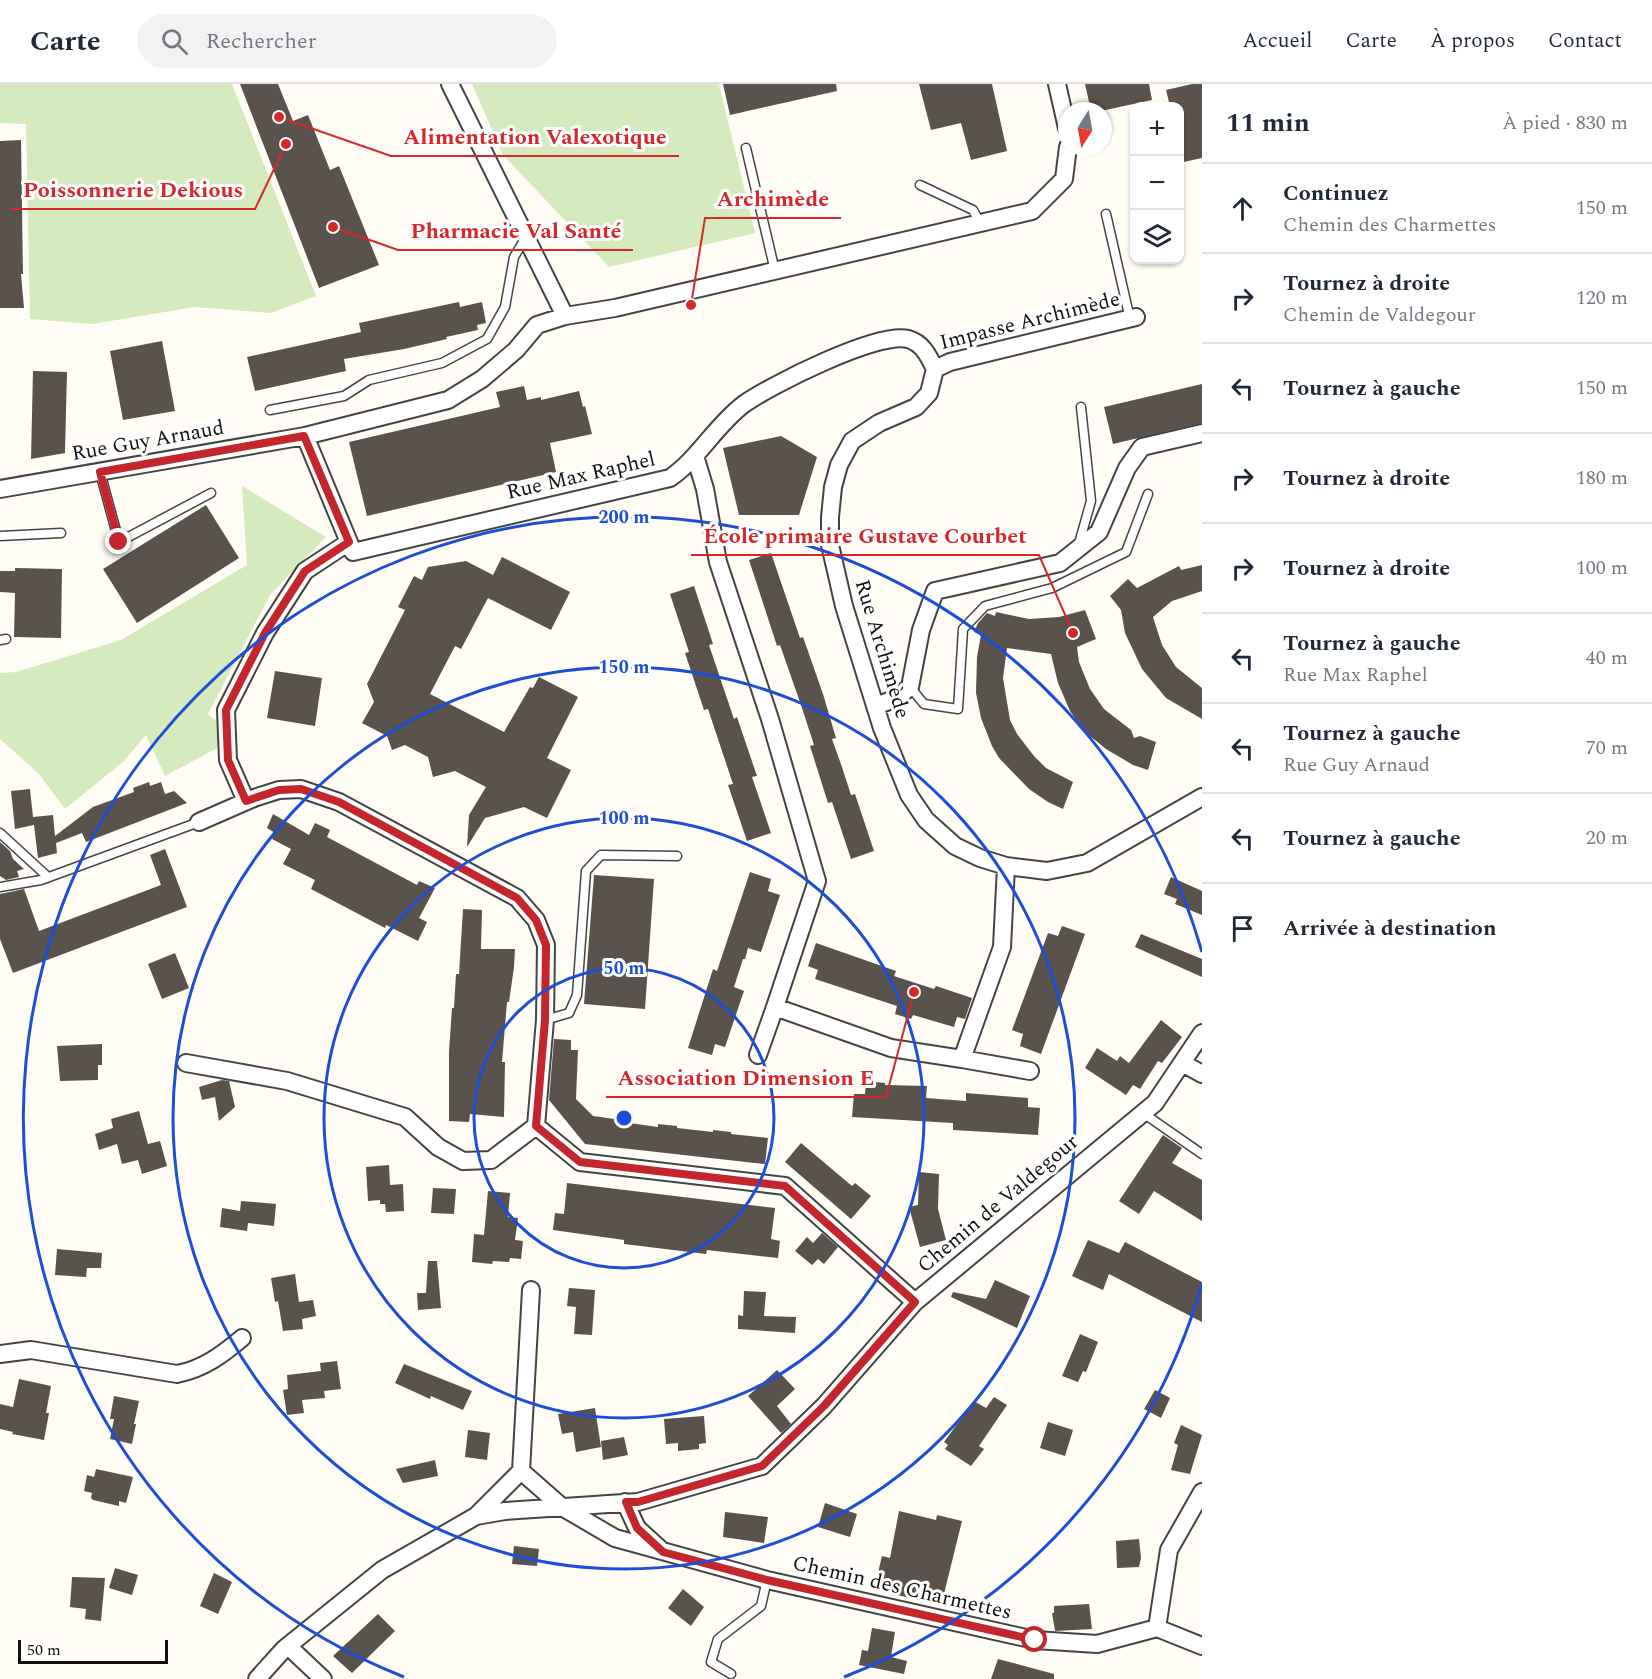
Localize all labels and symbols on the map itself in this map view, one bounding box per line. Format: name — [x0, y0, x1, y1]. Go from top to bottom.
north arrow — [1058, 102, 1112, 156]
callout: Alimentation Valexotique — [391, 116, 679, 156]
text: Alimentation Valexotique — [403, 121, 667, 154]
callout: Poissonnerie Dekious — [11, 169, 255, 209]
text: Poissonnerie Dekious — [23, 174, 243, 207]
callout: Archimède — [705, 178, 841, 218]
text: Archimède — [717, 183, 829, 216]
callout: Pharmacie Val Santé — [398, 210, 633, 250]
text: Pharmacie Val Santé — [410, 215, 622, 248]
street label: Impasse Archimède — [936, 283, 1124, 359]
street label: Rue Guy Arnaud — [69, 412, 227, 470]
street label: Rue Max Raphel — [503, 443, 659, 509]
text: 200 m — [598, 504, 650, 531]
callout: École primaire Gustave Courbet — [691, 515, 1039, 555]
text: École primaire Gustave Courbet — [703, 520, 1027, 553]
route end — [105, 528, 131, 554]
street label: Rue Archimède — [846, 575, 918, 723]
text: 150 m — [598, 654, 650, 681]
text: 100 m — [598, 805, 650, 832]
text: 50 m — [604, 955, 644, 982]
callout: Association Dimension E — [606, 1057, 886, 1097]
text: Association Dimension E — [618, 1062, 874, 1095]
centre of rings — [614, 1108, 634, 1128]
street label: Chemin de Valdegour — [910, 1127, 1086, 1281]
street label: Chemin des Charmettes — [789, 1547, 1015, 1629]
route start — [1021, 1626, 1047, 1652]
scale bar — [18, 1637, 168, 1664]

